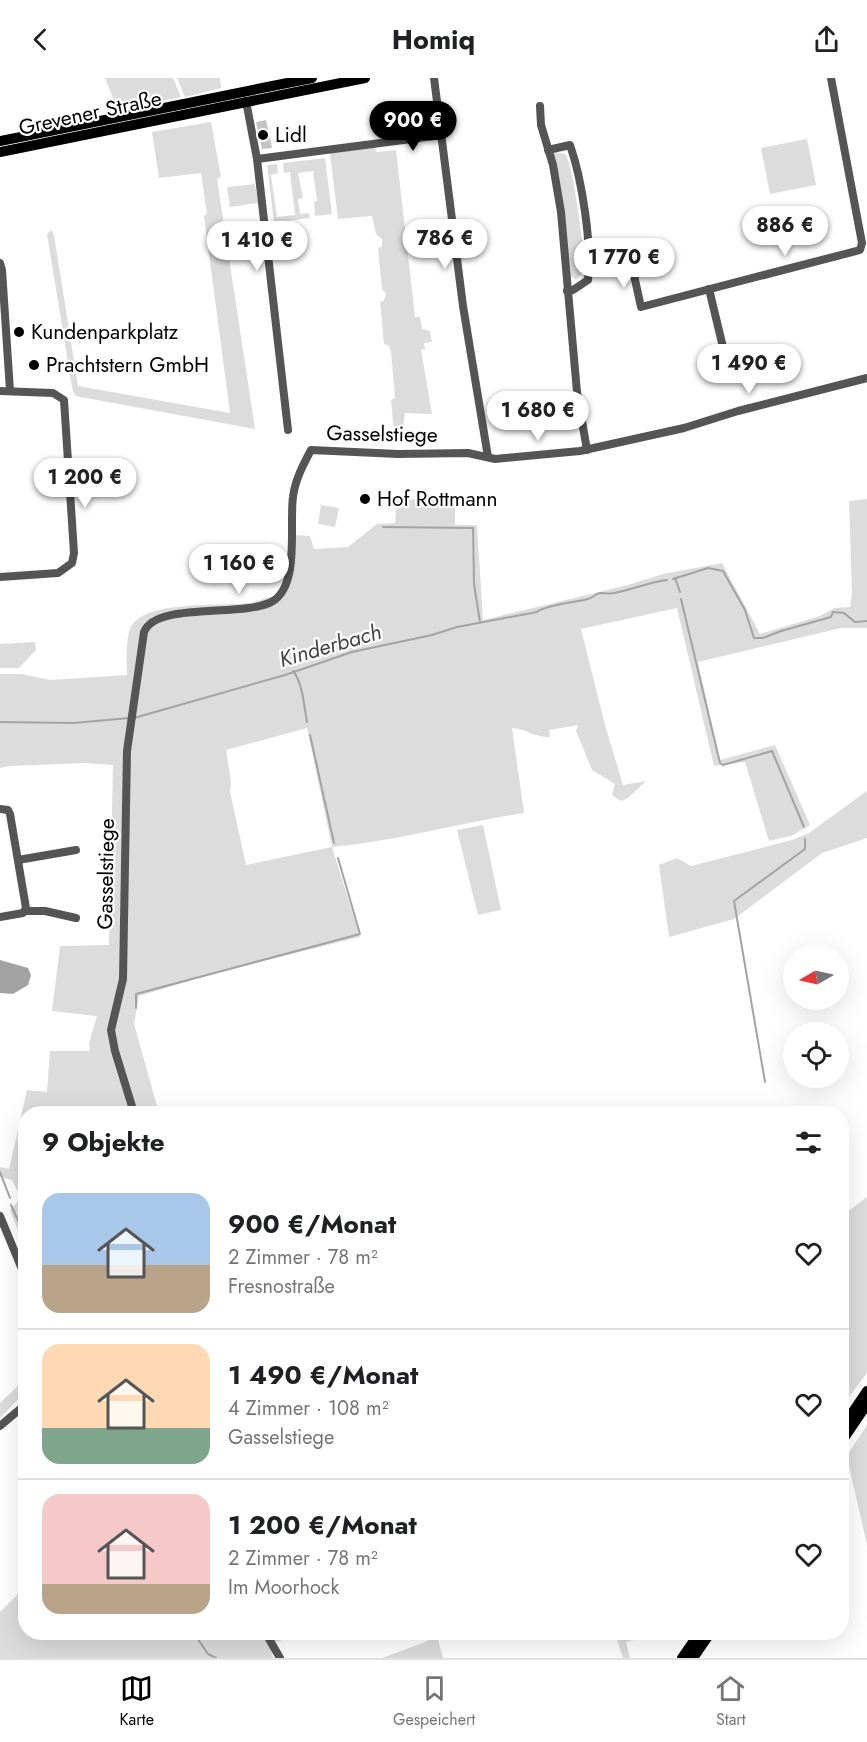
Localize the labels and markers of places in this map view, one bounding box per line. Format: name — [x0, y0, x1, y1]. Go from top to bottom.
pin: 900 € — [371, 101, 455, 152]
place label: Lidl — [275, 120, 307, 150]
marker: Lidl — [256, 128, 270, 142]
pin: 886 € — [743, 206, 827, 257]
pin: 786 € — [403, 219, 487, 270]
pin: 1 410 € — [202, 221, 312, 272]
pin: 1 770 € — [569, 238, 679, 289]
place label: Kundenparkplatz — [31, 317, 179, 347]
marker: Kundenparkplatz — [12, 325, 26, 339]
pin: 1 490 € — [694, 344, 804, 395]
place label: Prachtstern GmbH — [46, 350, 209, 380]
marker: Prachtstern GmbH — [27, 358, 41, 372]
pin: 1 680 € — [483, 391, 593, 442]
pin: 1 200 € — [30, 458, 140, 509]
place label: Hof Rottmann — [377, 484, 498, 514]
marker: Hof Rottmann — [358, 492, 372, 506]
pin: 1 160 € — [184, 544, 294, 595]

